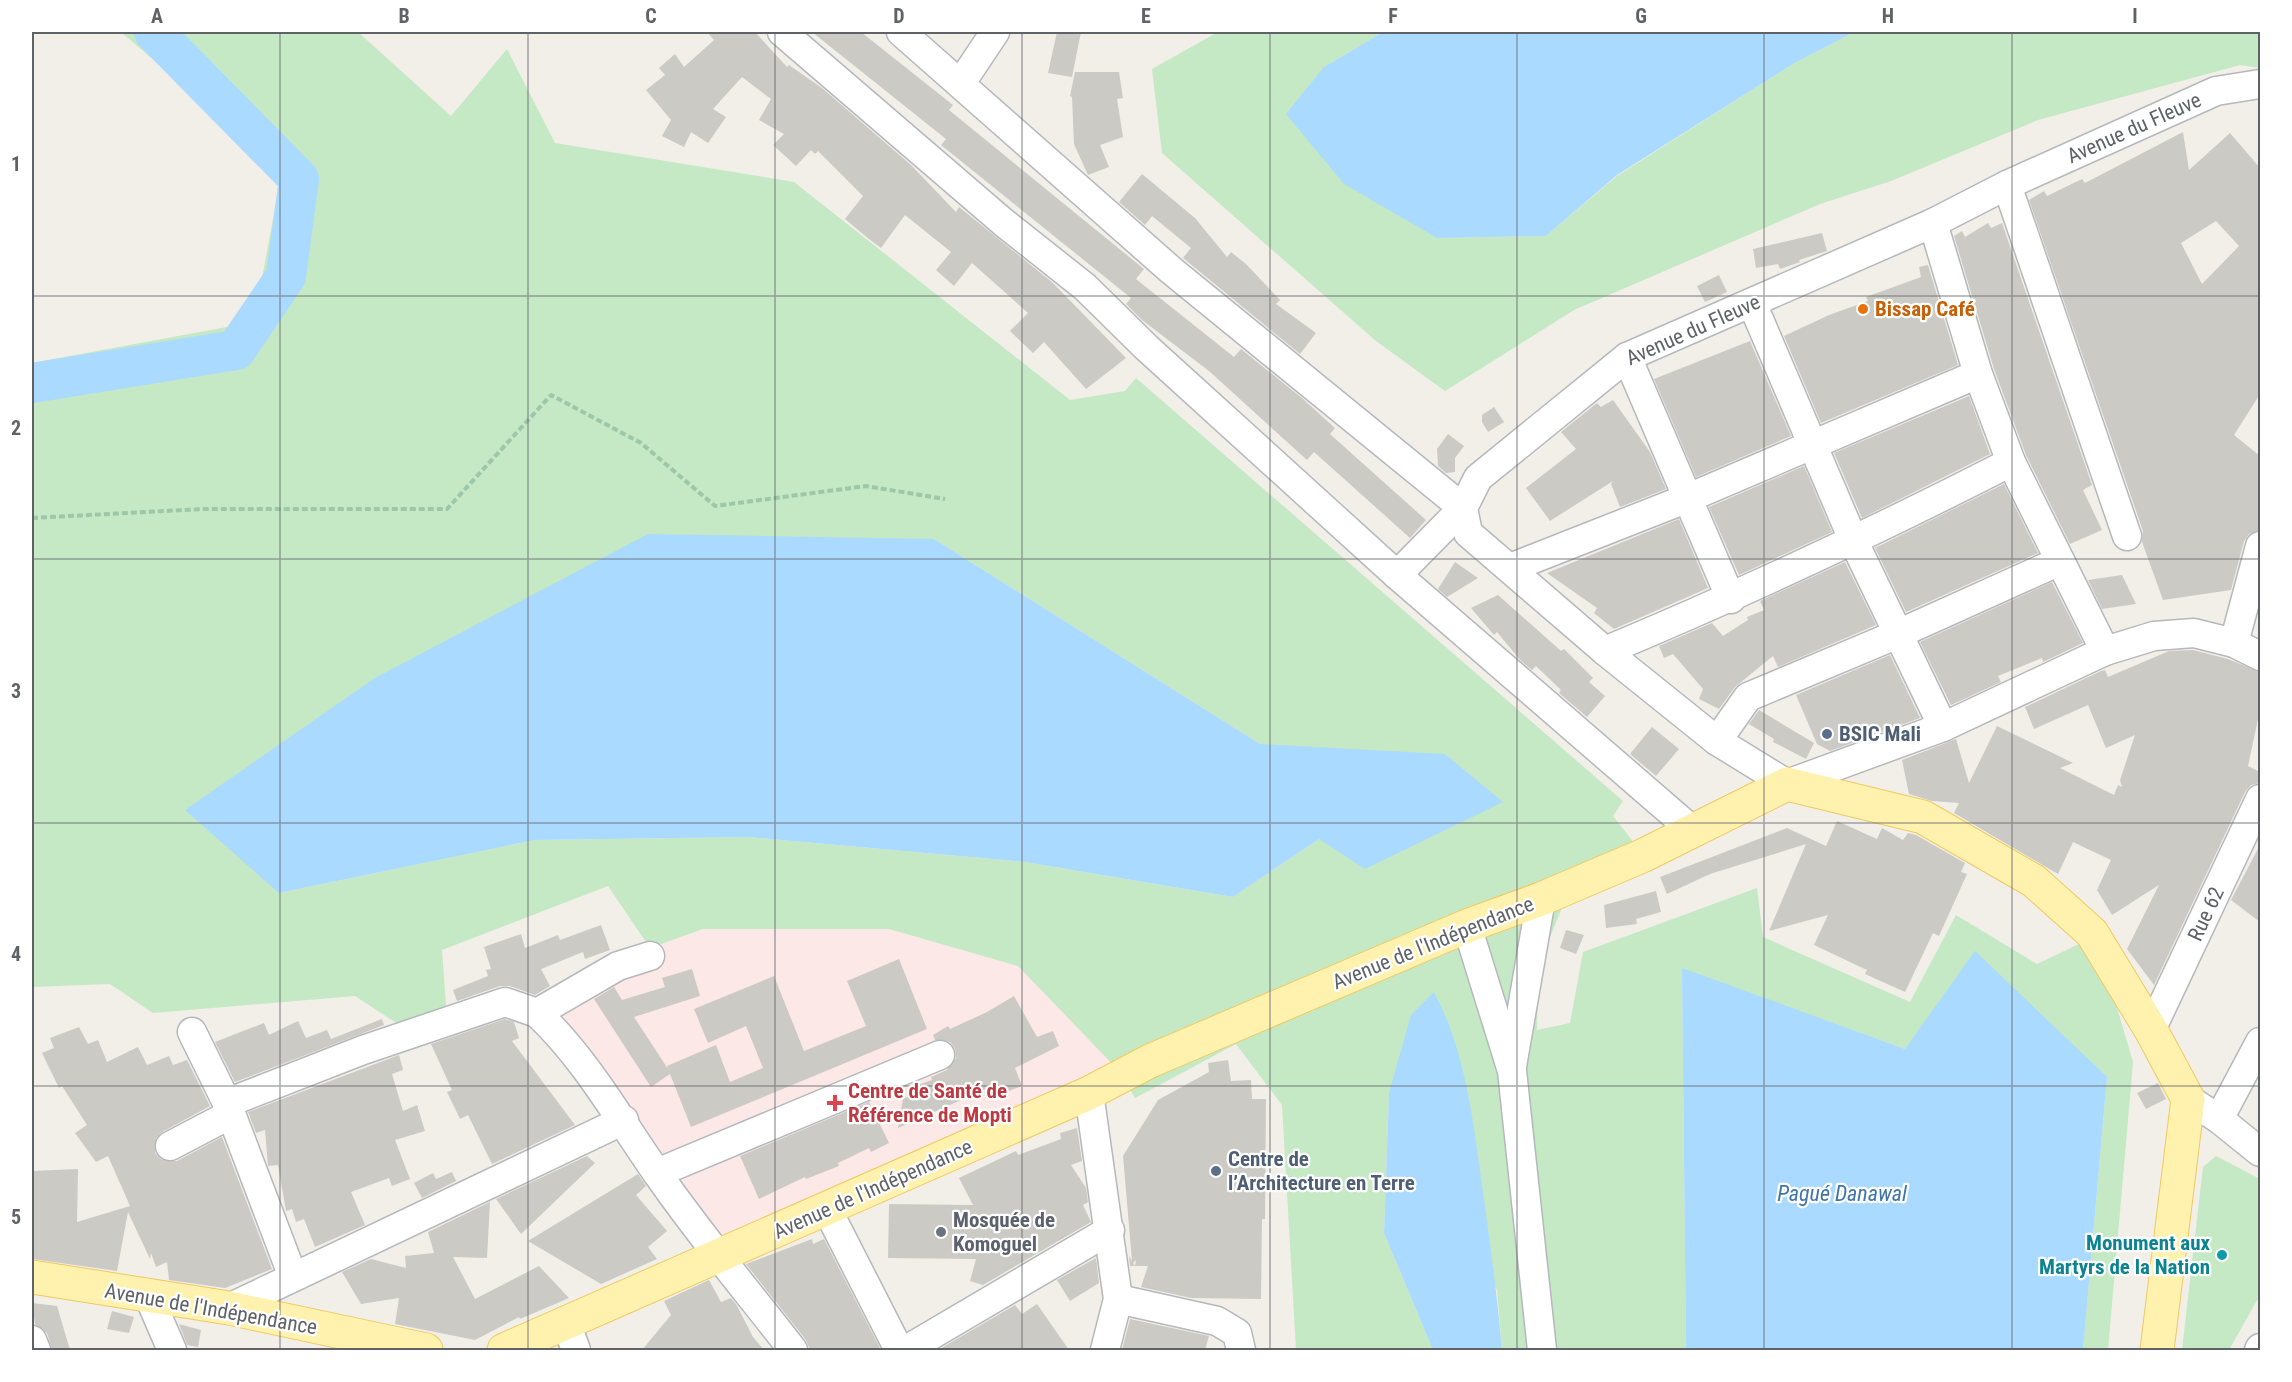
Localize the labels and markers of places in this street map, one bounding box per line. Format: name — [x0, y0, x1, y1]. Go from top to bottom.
place label: Bissap Café — [1875, 297, 1975, 321]
marker: Bissap Café — [1856, 302, 1870, 316]
place label: BSIC Mali — [1839, 722, 1921, 746]
marker: BSIC Mali — [1820, 727, 1834, 741]
place label: Centre de Santé de Référence de Mopti — [848, 1079, 1012, 1127]
marker: Centre de Santé de Référence de Mopti — [826, 1094, 844, 1112]
place label: Centre de l’Architecture en Terre — [1228, 1147, 1415, 1195]
marker: Centre de l’Architecture en Terre — [1209, 1164, 1223, 1178]
place label: Mosquée de Komoguel — [953, 1208, 1055, 1256]
marker: Mosquée de Komoguel — [934, 1225, 948, 1239]
place label: Monument aux Martyrs de la Nation — [2039, 1231, 2210, 1279]
marker: Monument aux Martyrs de la Nation — [2215, 1248, 2229, 1262]

